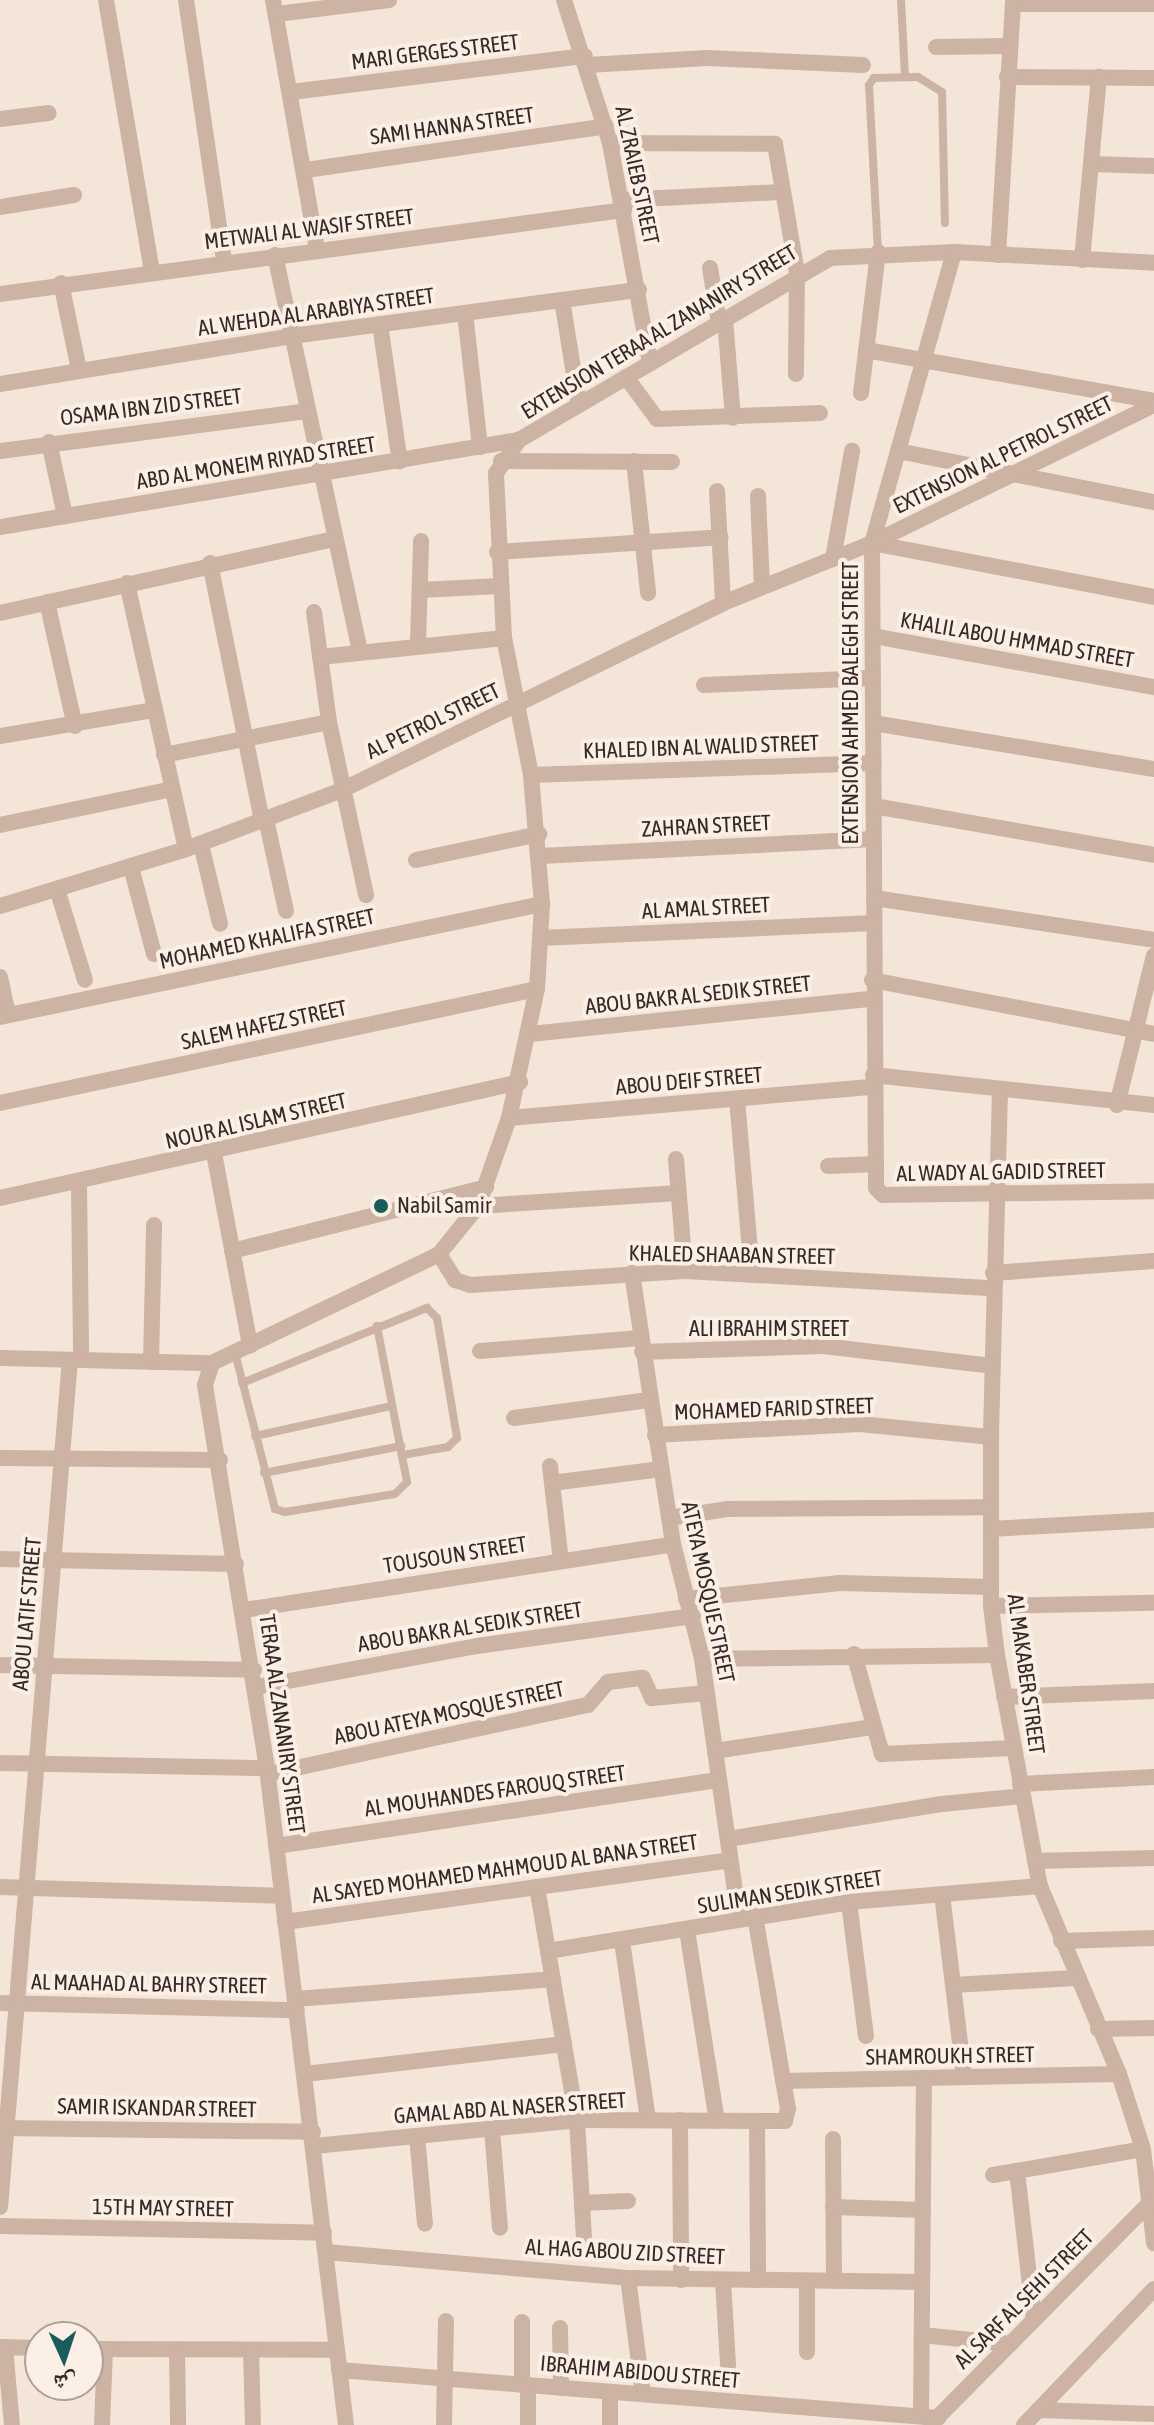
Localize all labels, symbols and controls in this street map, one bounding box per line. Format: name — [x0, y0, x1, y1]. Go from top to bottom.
street label: MARI GERGES STREET — [350, 29, 520, 75]
street label: SAMI HANNA STREET — [368, 101, 536, 151]
street label: AL ZRAIEB STREET — [609, 103, 665, 247]
street label: METWALI AL WASIF STREET — [203, 203, 415, 255]
street label: EXTENSION TERAA AL ZANANIRY STREET — [516, 239, 802, 425]
street label: AL WEHDA AL ARABIYA STREET — [196, 282, 436, 342]
street label: OSAMA IBN ZID STREET — [59, 383, 243, 431]
street label: EXTENSION AL PETROL STREET — [889, 390, 1117, 520]
street label: ABD AL MONEIM RIYAD STREET — [134, 431, 378, 495]
street label: EXTENSION AHMED BALEGH STREET — [838, 562, 864, 844]
street label: KHALIL ABOU HMMAD STREET — [898, 606, 1136, 674]
street label: AL PETROL STREET — [362, 677, 504, 765]
street label: KHALED IBN AL WALID STREET — [583, 730, 819, 764]
street label: ZAHRAN STREET — [641, 809, 771, 843]
street label: AL AMAL STREET — [641, 891, 771, 925]
street label: MOHAMED KHALIFA STREET — [157, 903, 377, 975]
street label: ABOU BAKR AL SEDIK STREET — [584, 970, 812, 1020]
street label: SALEM HAFEZ STREET — [179, 995, 349, 1055]
street label: ABOU DEIF STREET — [614, 1061, 764, 1101]
street label: NOUR AL ISLAM STREET — [163, 1087, 349, 1155]
street label: AL WADY AL GADID STREET — [896, 1157, 1106, 1187]
place label: Nabil Samir — [397, 1193, 491, 1219]
marker: Nabil Samir — [372, 1197, 390, 1215]
street label: KHALED SHAABAN STREET — [628, 1240, 836, 1270]
street label: ALI IBRAHIM STREET — [689, 1316, 849, 1342]
street label: MOHAMED FARID STREET — [674, 1392, 874, 1426]
street label: ATEYA MOSQUE STREET — [676, 1499, 740, 1685]
street label: TOUSOUN STREET — [382, 1531, 528, 1579]
street label: ABOU LATIF STREET — [7, 1536, 47, 1692]
street label: AL MAKABER STREET — [1002, 1592, 1050, 1756]
street label: ABOU BAKR AL SEDIK STREET — [356, 1596, 584, 1658]
street label: TERAA AL ZANANIRY STREET — [253, 1612, 311, 1836]
street label: ABOU ATEYA MOSQUE STREET — [331, 1676, 567, 1750]
street label: AL MOUHANDES FAROUQ STREET — [363, 1760, 627, 1822]
street label: AL SAYED MOHAMED MAHMOUD AL BANA STREET — [310, 1829, 700, 1909]
street label: SULIMAN SEDIK STREET — [696, 1864, 884, 1920]
street label: AL MAAHAD AL BAHRY STREET — [31, 1969, 267, 1999]
street label: SHAMROUKH STREET — [865, 2041, 1035, 2071]
street label: GAMAL ABD AL NASER STREET — [393, 2087, 627, 2129]
street label: SAMIR ISKANDAR STREET — [57, 2093, 257, 2123]
street label: 15TH MAY STREET — [92, 2194, 234, 2222]
street label: AL SARF AL SEHI STREET — [949, 2224, 1099, 2374]
street label: AL HAG ABOU ZID STREET — [525, 2234, 725, 2270]
north arrow — [24, 2321, 104, 2401]
street label: IBRAHIM ABIDOU STREET — [539, 2350, 741, 2394]
text: ش — [53, 2369, 77, 2397]

